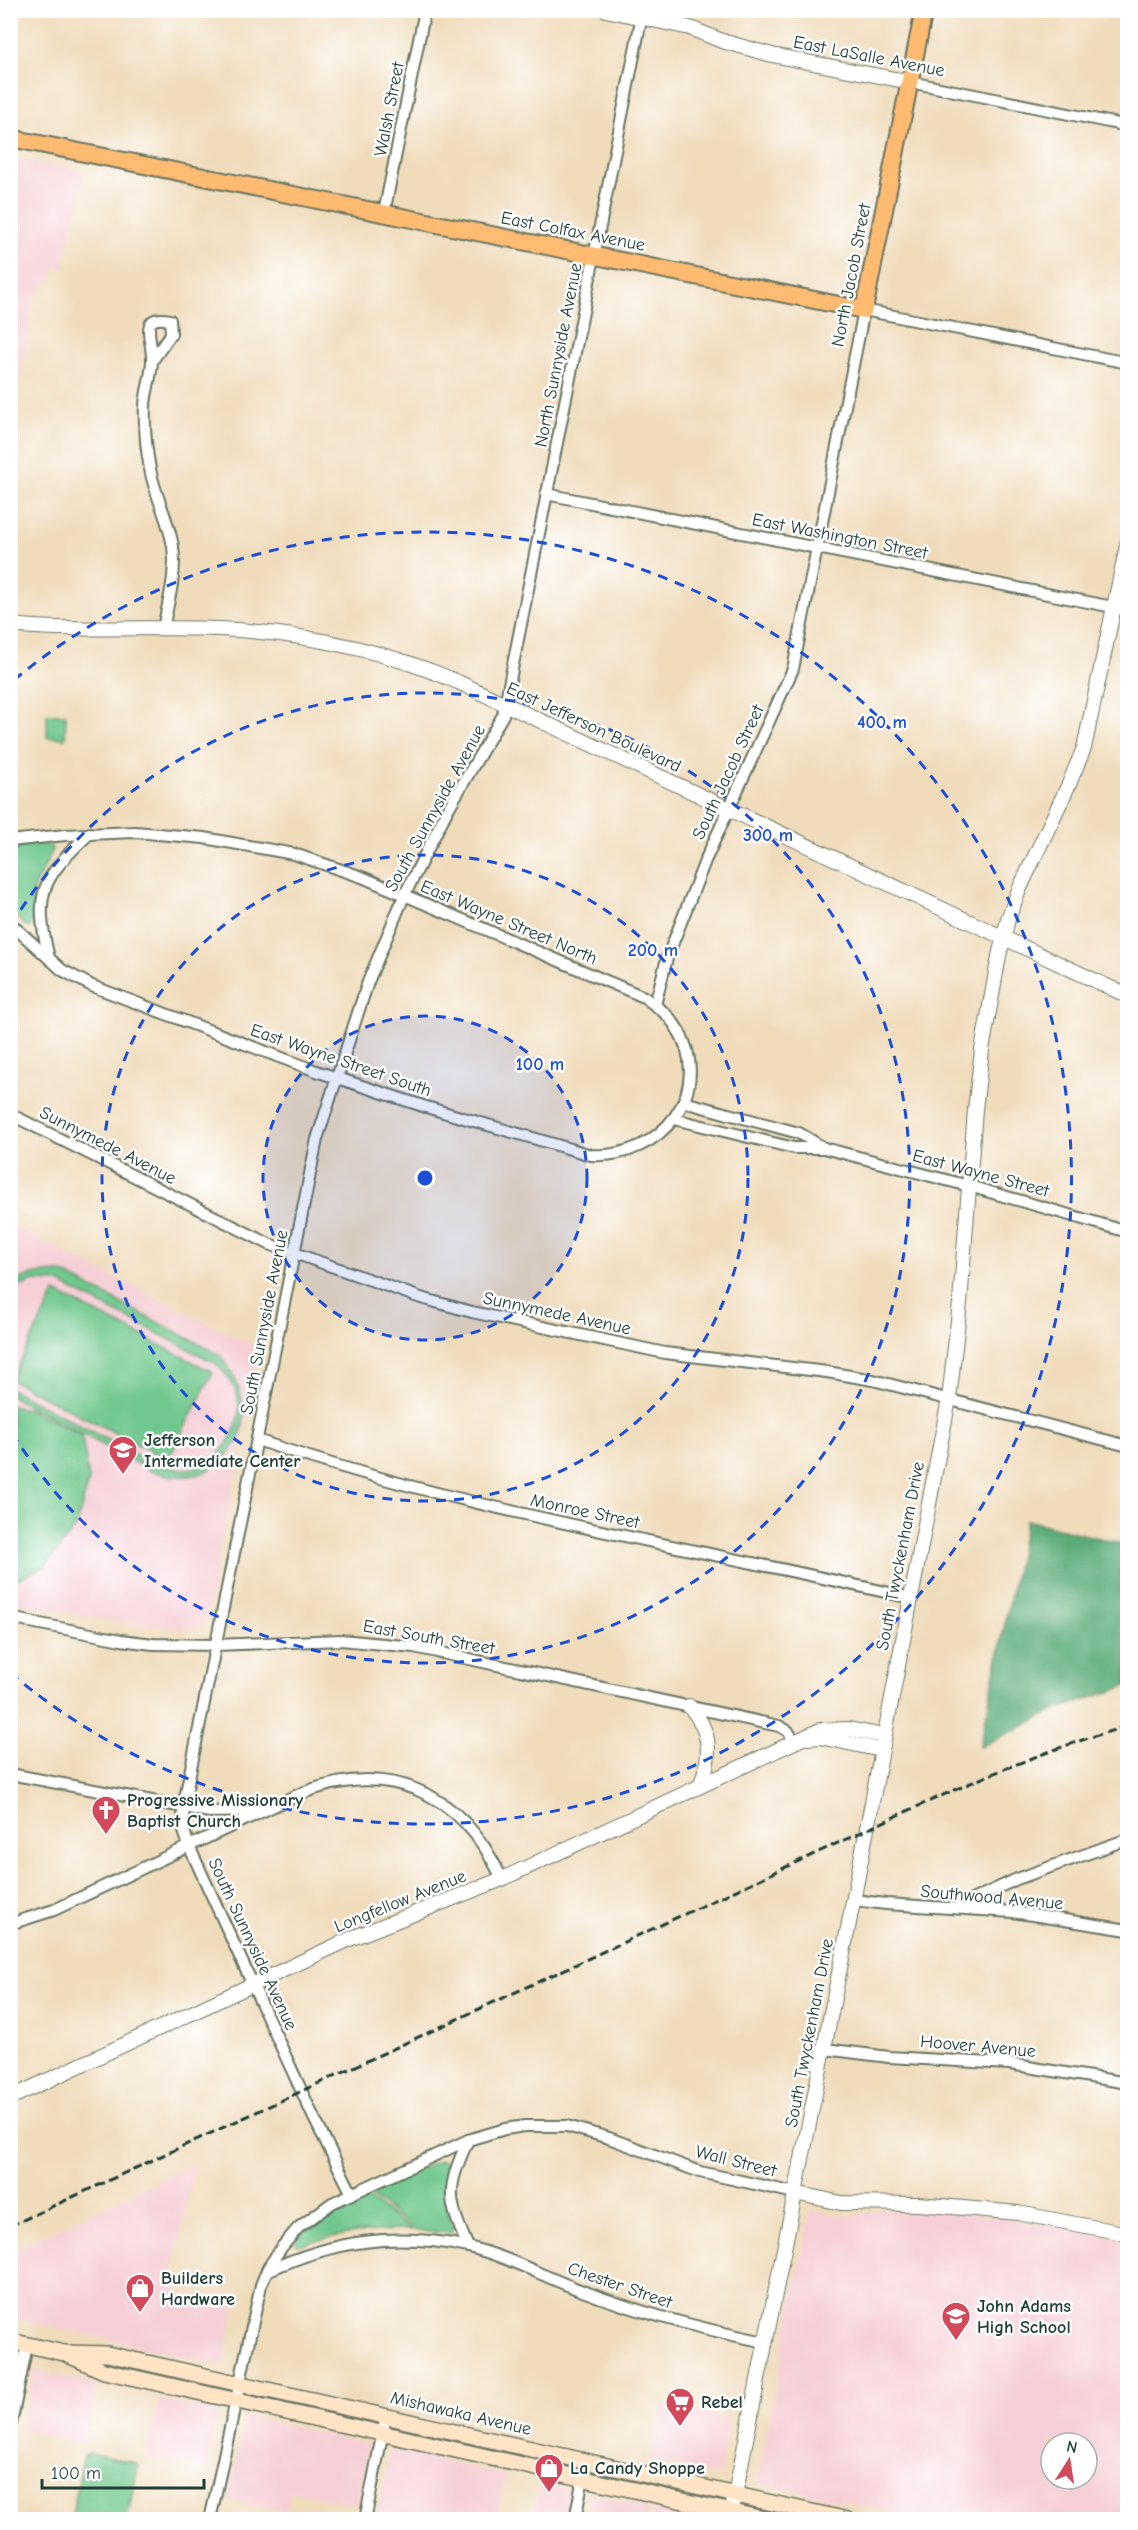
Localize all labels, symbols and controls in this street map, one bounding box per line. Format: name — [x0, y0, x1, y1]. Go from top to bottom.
street label: East LaSalle Avenue — [791, 32, 946, 81]
street label: Walsh Street — [370, 59, 409, 158]
street label: North Jacob Street — [827, 201, 876, 349]
street label: East Colfax Avenue — [499, 207, 647, 256]
street label: North Sunnyside Avenue — [530, 261, 587, 449]
street label: East Washington Street — [750, 509, 930, 564]
street label: East Jefferson Boulevard — [503, 678, 684, 777]
street label: South Jacob Street — [688, 701, 769, 843]
text: 400 m — [857, 712, 907, 733]
street label: South Sunnyside Avenue — [381, 721, 490, 895]
text: 300 m — [743, 825, 793, 846]
street label: East Wayne Street North — [417, 876, 600, 969]
text: 200 m — [628, 940, 678, 961]
street label: East Wayne Street South — [248, 1020, 434, 1101]
text: 100 m — [516, 1054, 564, 1075]
street label: Sunnymede Avenue — [36, 1102, 180, 1189]
street label: East Wayne Street — [910, 1145, 1052, 1202]
centre of rings — [415, 1168, 435, 1188]
street label: South Sunnyside Avenue — [236, 1228, 293, 1416]
street label: Sunnymede Avenue — [481, 1288, 633, 1339]
place label: Jefferson Intermediate Center — [144, 1430, 301, 1472]
school or university icon: Jefferson Intermediate Center — [107, 1434, 139, 1476]
street label: South Twyckenham Drive — [872, 1460, 929, 1652]
street label: Monroe Street — [528, 1490, 642, 1533]
street label: East South Street — [361, 1616, 497, 1660]
place label: Progressive Missionary Baptist Church — [127, 1790, 304, 1832]
church icon: Progressive Missionary Baptist Church — [90, 1794, 122, 1836]
street label: South Sunnyside Avenue — [203, 1855, 302, 2034]
street label: Longfellow Avenue — [331, 1865, 469, 1937]
street label: Southwood Avenue — [920, 1881, 1064, 1914]
street label: South Twyckenham Drive — [781, 1937, 838, 2129]
street label: Hoover Avenue — [919, 2031, 1037, 2062]
street label: Wall Street — [693, 2141, 779, 2182]
street label: Chester Street — [565, 2258, 676, 2313]
place label: Builders Hardware — [161, 2268, 235, 2310]
shop icon: Builders Hardware — [124, 2272, 156, 2314]
place label: John Adams High School — [977, 2296, 1071, 2338]
school or university icon: John Adams High School — [940, 2300, 972, 2342]
supermarket icon: Rebel — [664, 2386, 696, 2428]
street label: Mishawaka Avenue — [388, 2387, 533, 2440]
place label: Rebel — [701, 2392, 743, 2413]
north arrow — [1039, 2431, 1099, 2491]
text: N — [1065, 2437, 1079, 2457]
scale bar — [42, 2452, 204, 2490]
shop icon: La Candy Shoppe — [533, 2452, 565, 2494]
place label: La Candy Shoppe — [570, 2458, 705, 2479]
text: 100 m — [51, 2463, 101, 2484]

